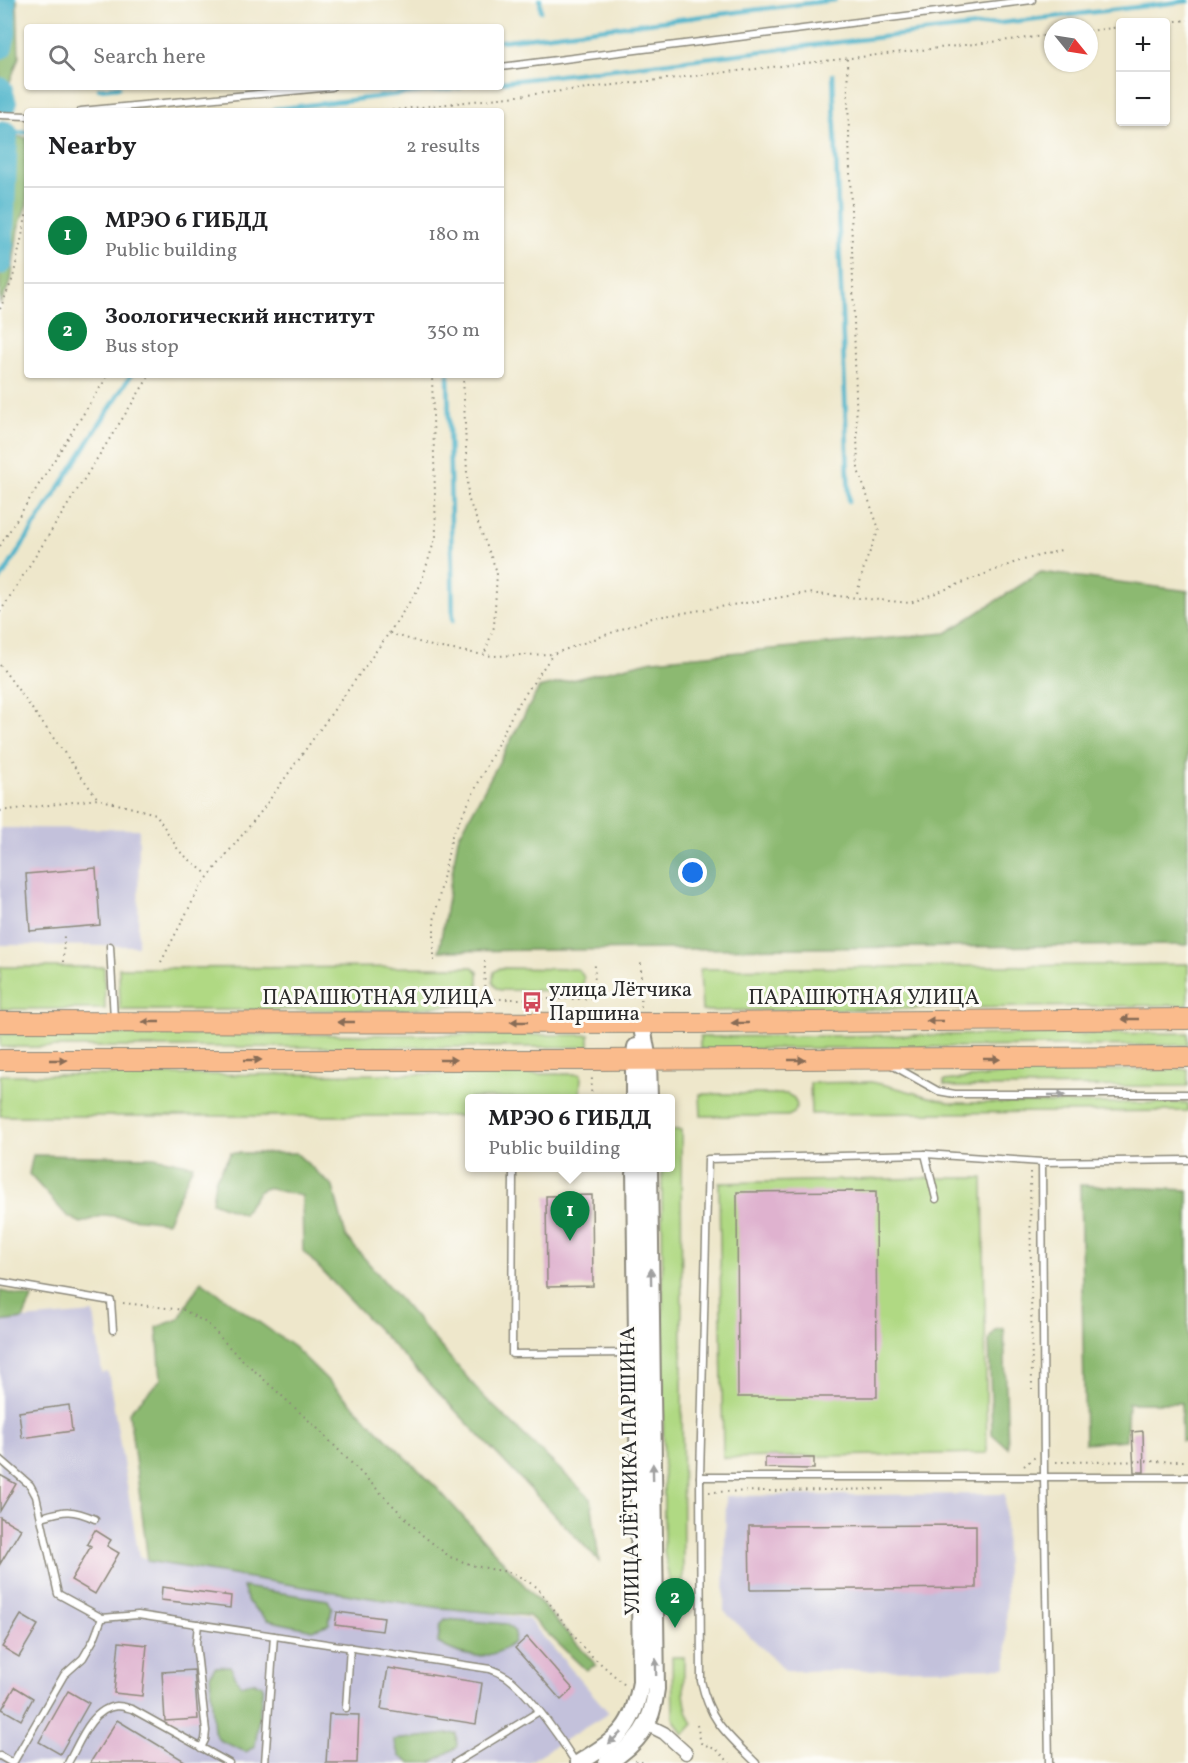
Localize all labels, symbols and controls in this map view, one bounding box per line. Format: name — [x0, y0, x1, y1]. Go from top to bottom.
north arrow — [1044, 18, 1098, 72]
map controls — [1116, 18, 1170, 126]
button: + — [1116, 18, 1170, 72]
search box — [24, 24, 504, 90]
icon: search — [45, 41, 78, 74]
text: Search here — [93, 42, 206, 73]
button: − — [1116, 72, 1170, 126]
text: Nearby — [48, 129, 137, 165]
text: 2 results — [406, 133, 480, 161]
text: МРЭО 6 ГИБДД — [105, 206, 269, 237]
text: 1 — [63, 221, 72, 249]
text: 180 m — [428, 221, 480, 249]
text: Public building — [105, 237, 237, 265]
text: Зоологический институт — [105, 302, 375, 333]
text: 2 — [62, 317, 73, 345]
text: 350 m — [427, 317, 480, 345]
text: Bus stop — [105, 333, 179, 361]
your location — [678, 858, 707, 887]
place label: улица Лётчика Паршина — [549, 976, 692, 1029]
street label: ПАРАШЮТНАЯ УЛИЦА — [262, 984, 494, 1013]
street label: ПАРАШЮТНАЯ УЛИЦА — [748, 984, 980, 1013]
bus stop icon: улица Лётчика Паршина — [520, 990, 544, 1014]
one-way arrow — [1120, 1014, 1139, 1024]
one-way arrow — [925, 1016, 944, 1026]
one-way arrow — [142, 1017, 161, 1027]
one-way arrow — [337, 1017, 356, 1027]
one-way arrow — [510, 1017, 529, 1027]
one-way arrow — [730, 1018, 749, 1028]
one-way arrow — [983, 1054, 1002, 1063]
one-way arrow — [49, 1055, 68, 1065]
one-way arrow — [244, 1055, 263, 1065]
one-way arrow — [439, 1055, 458, 1065]
one-way arrow — [788, 1055, 807, 1065]
one-way arrow — [1048, 1090, 1067, 1100]
popup — [465, 1094, 675, 1172]
text: МРЭО 6 ГИБДД — [488, 1104, 652, 1135]
text: Public building — [488, 1135, 621, 1163]
pin: 1 — [550, 1192, 590, 1241]
one-way arrow — [646, 1268, 656, 1287]
street label: УЛИЦА ЛЁТЧИКА ПАРШИНА — [614, 1326, 648, 1616]
one-way arrow — [648, 1463, 658, 1482]
pin: 2 — [656, 1578, 694, 1628]
one-way arrow — [651, 1658, 660, 1677]
one-way arrow — [608, 1731, 623, 1744]

